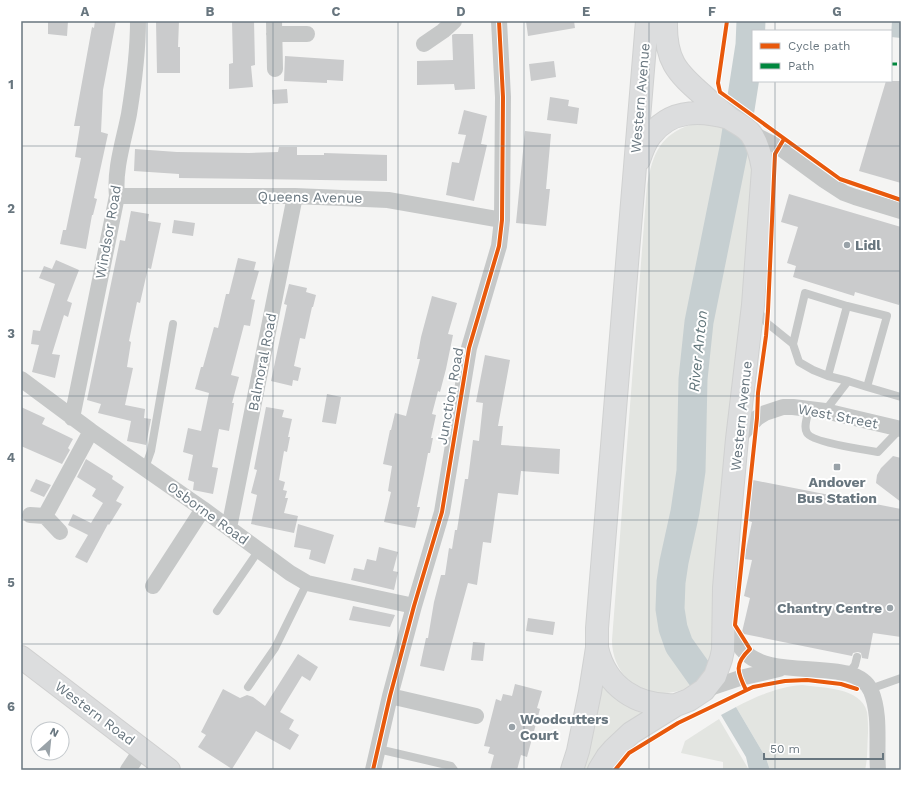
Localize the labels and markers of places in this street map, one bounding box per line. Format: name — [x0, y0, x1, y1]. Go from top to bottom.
place label: Lidl — [855, 237, 881, 253]
marker: Lidl — [842, 240, 852, 250]
marker: Andover Bus Station — [832, 462, 842, 472]
place label: Andover Bus Station — [797, 474, 877, 506]
place label: Chantry Centre — [777, 600, 882, 616]
marker: Chantry Centre — [885, 603, 895, 613]
place label: Woodcutters Court — [520, 711, 609, 743]
marker: Woodcutters Court — [507, 722, 517, 732]

